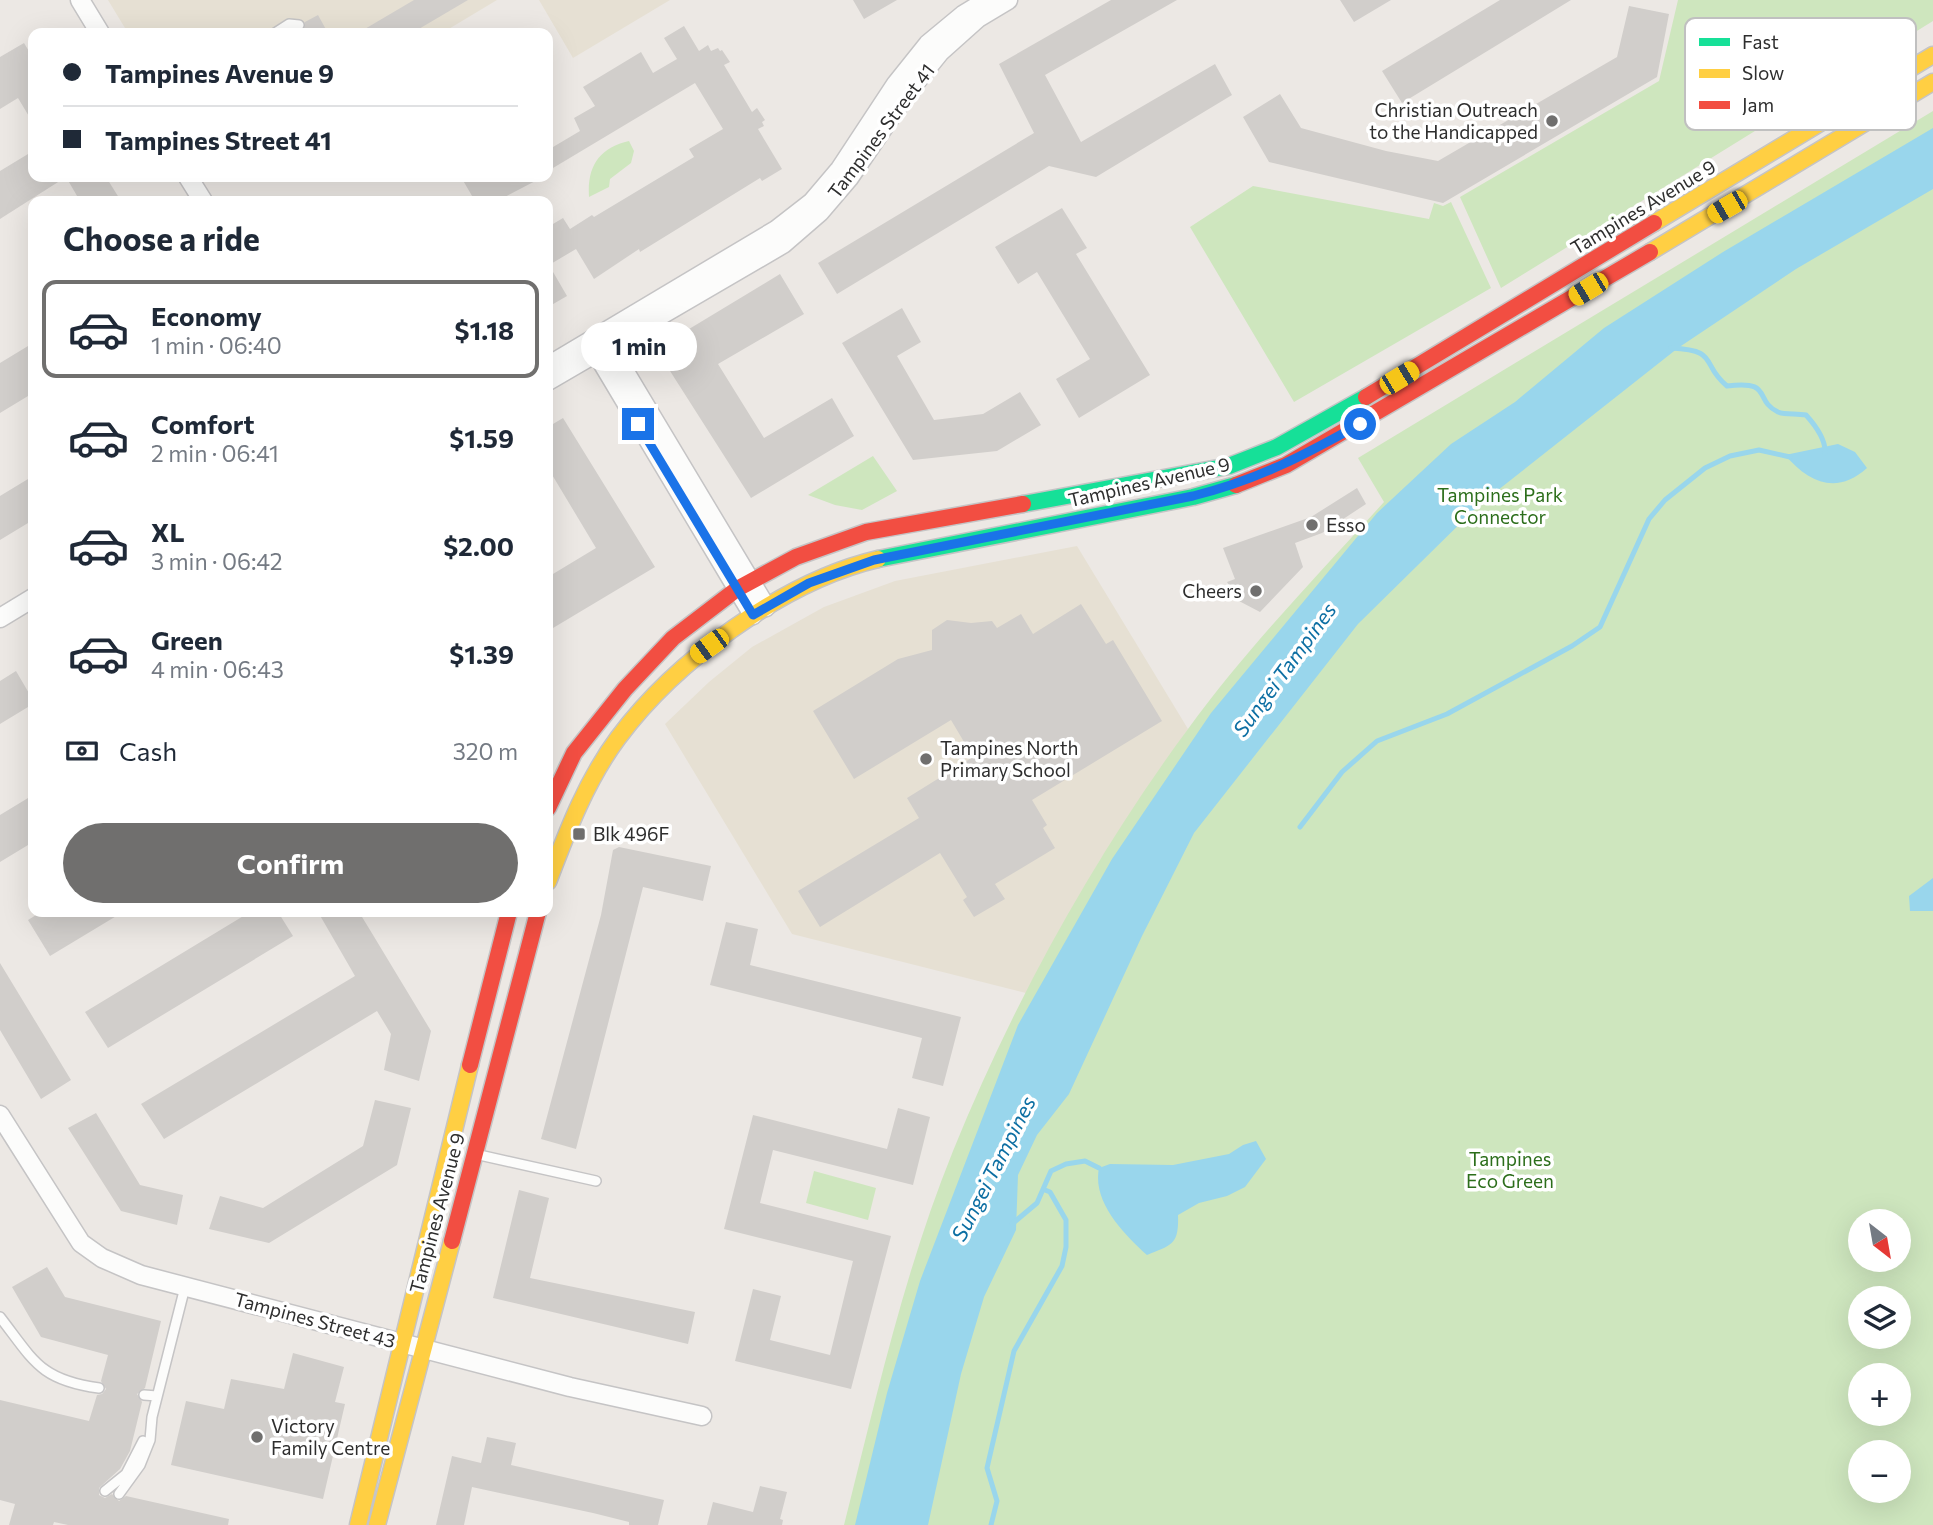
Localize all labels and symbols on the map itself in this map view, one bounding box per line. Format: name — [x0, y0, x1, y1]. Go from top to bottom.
legend — [1685, 18, 1916, 130]
text: Fast — [1742, 30, 1779, 53]
street label: Tampines Street 41 — [822, 59, 939, 203]
text: Slow — [1742, 61, 1784, 84]
text: Jam — [1742, 93, 1774, 116]
place label: Christian Outreach to the Handicapped — [1369, 98, 1538, 143]
marker: Christian Outreach to the Handicapped — [1544, 113, 1560, 129]
street label: Tampines Avenue 9 — [1566, 154, 1719, 259]
car — [1704, 187, 1751, 227]
car — [1565, 269, 1612, 309]
callout: 1 min — [580, 322, 696, 372]
car — [1376, 358, 1423, 398]
route end — [622, 408, 654, 440]
route start — [1344, 408, 1376, 440]
street label: Tampines Avenue 9 — [1066, 452, 1232, 511]
park label: Tampines Park Connector — [1437, 483, 1563, 528]
place label: Esso — [1326, 513, 1366, 536]
marker: Esso — [1304, 517, 1320, 533]
place label: Cheers — [1182, 579, 1242, 602]
marker: Cheers — [1248, 583, 1264, 599]
water label: Sungei Tampines — [1227, 597, 1341, 741]
car — [686, 625, 733, 667]
place label: Tampines North Primary School — [940, 736, 1078, 781]
marker: Tampines North Primary School — [918, 751, 934, 767]
place label: Blk 496F — [593, 822, 669, 845]
marker: Blk 496F — [571, 826, 587, 842]
water label: Sungei Tampines — [945, 1092, 1040, 1245]
street label: Tampines Avenue 9 — [404, 1130, 469, 1295]
park label: Tampines Eco Green — [1466, 1147, 1554, 1192]
north arrow — [1848, 1209, 1911, 1272]
street label: Tampines Street 43 — [232, 1287, 398, 1352]
place label: Victory Family Centre — [271, 1414, 390, 1459]
marker: Victory Family Centre — [249, 1429, 265, 1445]

